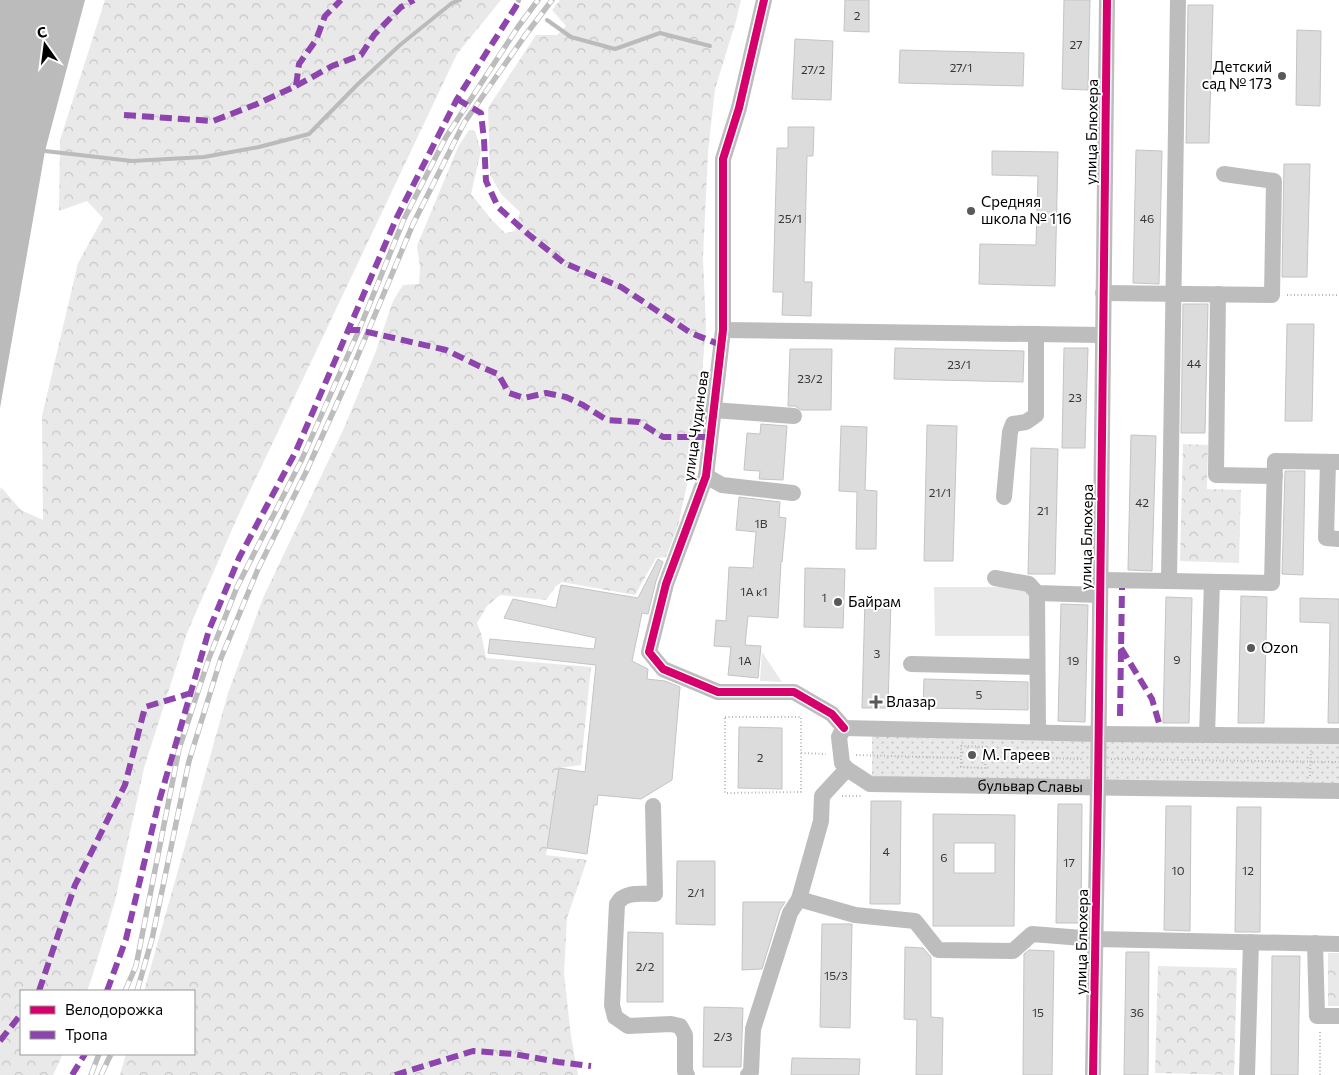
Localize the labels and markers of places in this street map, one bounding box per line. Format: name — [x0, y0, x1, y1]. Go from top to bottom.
place label: Детский сад № 173 — [1202, 57, 1272, 92]
marker: Детский сад № 173 — [1276, 70, 1288, 82]
place label: Средняя школа № 116 — [981, 192, 1072, 227]
marker: Средняя школа № 116 — [965, 205, 977, 217]
place label: Байрам — [848, 592, 901, 610]
marker: Байрам — [832, 596, 844, 608]
place label: Ozon — [1261, 638, 1298, 656]
marker: Ozon — [1245, 642, 1257, 654]
place label: Влазар — [886, 692, 936, 710]
marker: Влазар — [870, 696, 882, 708]
place label: М. Гареев — [982, 745, 1050, 763]
marker: М. Гареев — [966, 749, 978, 761]

